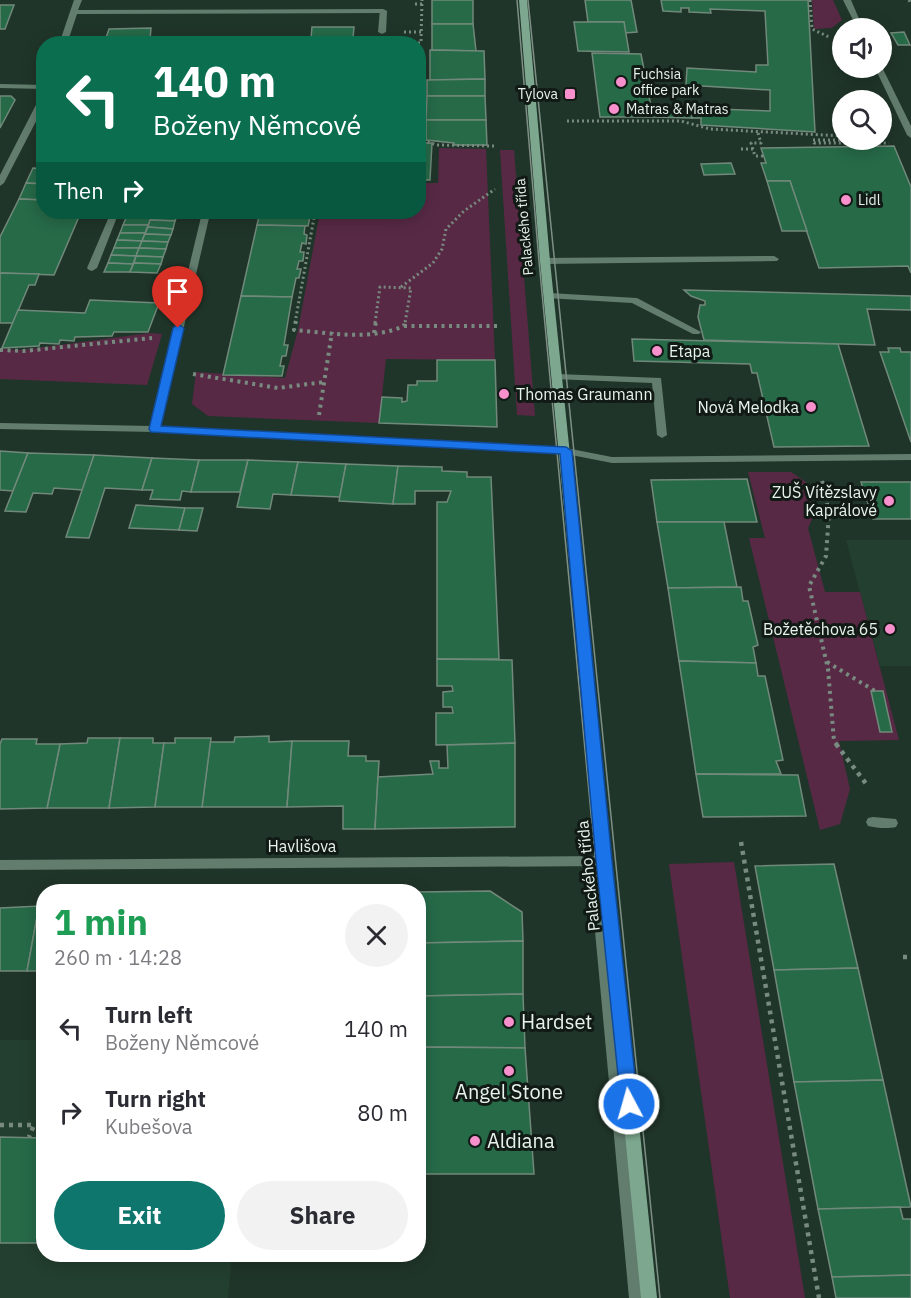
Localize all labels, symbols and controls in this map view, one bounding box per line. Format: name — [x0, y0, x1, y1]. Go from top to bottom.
map controls — [832, 18, 892, 150]
button: sound — [832, 18, 892, 78]
text: 140 m — [153, 54, 276, 109]
icon: left — [54, 60, 132, 138]
place label: Fuchsia office park — [633, 65, 700, 99]
marker: Fuchsia office park — [614, 75, 628, 89]
place label: Tylova — [518, 85, 559, 103]
marker: Tylova — [563, 87, 577, 101]
button: search — [832, 90, 892, 150]
place label: Matras & Matras — [626, 100, 729, 118]
marker: Matras & Matras — [607, 102, 621, 116]
text: Boženy Němcové — [153, 107, 361, 142]
icon: right — [116, 174, 149, 207]
text: Then — [54, 176, 104, 205]
street label: Palackého třída — [511, 177, 537, 276]
place label: Lidl — [858, 191, 881, 209]
marker: Lidl — [839, 193, 853, 207]
pin — [152, 266, 203, 328]
icon: arrive — [161, 275, 194, 308]
place label: Etapa — [669, 341, 711, 361]
marker: Etapa — [650, 344, 664, 358]
place label: Thomas Graumann — [516, 384, 653, 404]
marker: Thomas Graumann — [497, 387, 511, 401]
place label: Nová Melodka — [698, 397, 799, 417]
marker: Nová Melodka — [804, 400, 818, 414]
place label: ZUŠ Vítězslavy Kaprálové — [772, 481, 877, 520]
marker: ZUŠ Vítězslavy Kaprálové — [882, 494, 896, 508]
place label: Božetěchova 65 — [763, 619, 878, 639]
marker: Božetěchova 65 — [883, 622, 897, 636]
street label: Palackého třída — [572, 819, 604, 932]
street label: Havlišova — [268, 836, 337, 856]
text: 1 min — [54, 898, 148, 945]
button: close — [345, 904, 408, 967]
text: 260 m · 14:28 — [54, 944, 182, 971]
text: Turn left — [105, 1000, 193, 1029]
place label: Hardset — [521, 1008, 592, 1035]
icon: left — [54, 1012, 87, 1045]
text: 140 m — [344, 1014, 408, 1043]
marker: Hardset — [502, 1015, 516, 1029]
text: Boženy Němcové — [105, 1029, 259, 1056]
marker: Angel Stone — [502, 1064, 516, 1078]
position arrow — [597, 1072, 661, 1136]
place label: Angel Stone — [455, 1078, 563, 1105]
text: Turn right — [105, 1084, 206, 1113]
icon: right — [54, 1096, 87, 1129]
text: 80 m — [357, 1098, 408, 1127]
text: Kubešova — [105, 1113, 193, 1140]
place label: Aldiana — [487, 1127, 555, 1154]
marker: Aldiana — [468, 1134, 482, 1148]
button: Exit — [54, 1181, 225, 1250]
button: Share — [237, 1181, 408, 1250]

